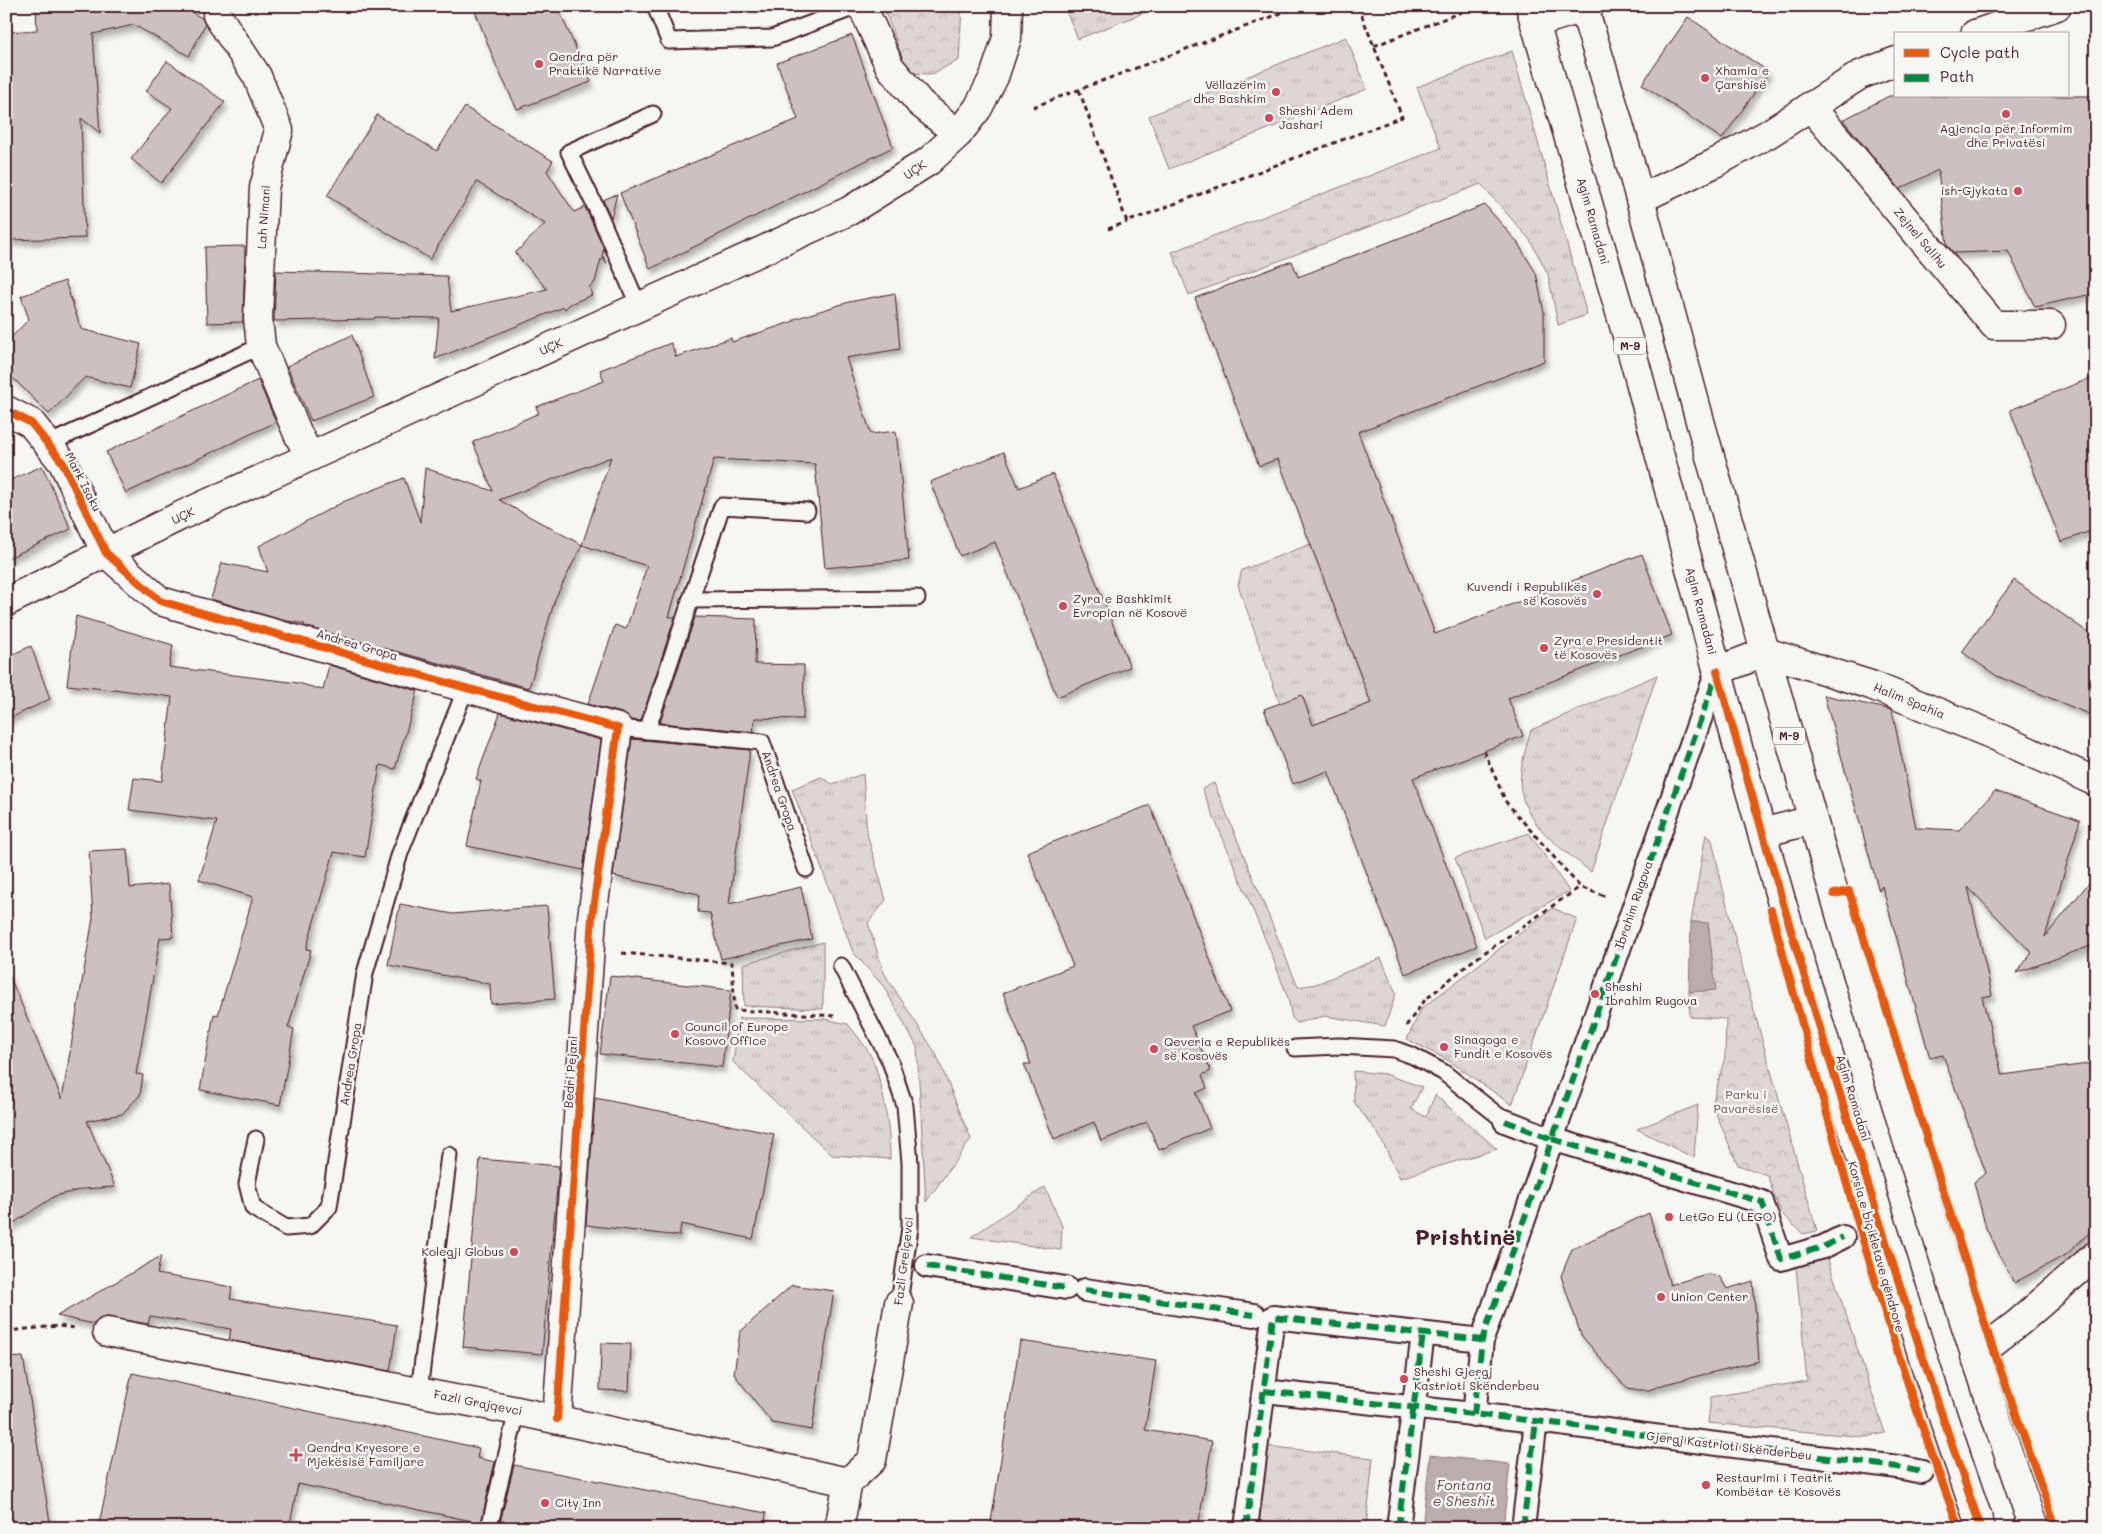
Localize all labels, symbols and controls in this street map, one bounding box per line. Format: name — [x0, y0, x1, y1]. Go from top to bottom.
legend — [1894, 32, 2070, 98]
text: Cycle path — [1940, 42, 2019, 62]
place label: Qendra për Praktikë Narrative — [549, 48, 661, 78]
marker: Qendra për Praktikë Narrative — [533, 58, 545, 70]
place label: Xhamia e Çarshisë — [1715, 62, 1769, 92]
text: Path — [1940, 66, 1974, 86]
marker: Xhamia e Çarshisë — [1699, 72, 1711, 84]
place label: Vëllazërim dhe Bashkim — [1193, 76, 1266, 106]
marker: Vëllazërim dhe Bashkim — [1270, 86, 1282, 98]
place label: Sheshi Adem Jashari — [1279, 102, 1353, 132]
marker: Agjencia për Informim dhe Privatësi — [2000, 108, 2012, 120]
marker: Sheshi Adem Jashari — [1263, 112, 1275, 124]
place label: Agjencia për Informim dhe Privatësi — [1940, 120, 2072, 150]
street label: UÇK — [900, 155, 929, 182]
street label: Agim Ramadani — [1574, 175, 1614, 266]
place label: ish-Gjykata — [1941, 182, 2008, 198]
street label: Lah Nimani — [253, 184, 273, 250]
marker: ish-Gjykata — [2012, 185, 2024, 197]
street label: Zejnel Salihu — [1891, 204, 1951, 271]
street label: UÇK — [536, 334, 565, 358]
road number: M-9 — [1614, 338, 1646, 354]
street label: Mark Isaku — [62, 449, 106, 514]
street label: UÇK — [168, 503, 197, 527]
street label: Agim Ramadani — [1683, 565, 1721, 656]
place label: Kuvendi i Republikës së Kosovës — [1467, 578, 1587, 608]
marker: Kuvendi i Republikës së Kosovës — [1591, 588, 1603, 600]
place label: Zyra e Bashkimit Evropian në Kosovë — [1073, 590, 1187, 620]
marker: Zyra e Bashkimit Evropian në Kosovë — [1057, 600, 1069, 612]
street label: Andrea Gropa — [315, 625, 400, 663]
place label: Zyra e Presidentit të Kosovës — [1554, 632, 1663, 662]
marker: Zyra e Presidentit të Kosovës — [1538, 642, 1550, 654]
street label: Halim Spahia — [1871, 678, 1947, 722]
road number: M-9 — [1773, 728, 1805, 744]
street label: Andrea Gropa — [759, 748, 801, 833]
street label: Ibrahim Rugova — [1610, 858, 1656, 951]
place label: Sheshi Ibrahim Rugova — [1605, 978, 1697, 1008]
marker: Sheshi Ibrahim Rugova — [1589, 988, 1601, 1000]
place label: Council of Europe Kosovo Office — [685, 1018, 789, 1048]
street label: Andrea Gropa — [336, 1021, 365, 1107]
marker: Council of Europe Kosovo Office — [669, 1028, 681, 1040]
place label: Sinagoga e Fundit e Kosovës — [1454, 1031, 1553, 1061]
place label: Qeveria e Republikës së Kosovës — [1164, 1033, 1290, 1063]
street label: Bedri Pejani — [559, 1035, 581, 1109]
marker: Sinagoga e Fundit e Kosovës — [1438, 1041, 1450, 1053]
marker: Qeveria e Republikës së Kosovës — [1148, 1043, 1160, 1055]
street label: Agim Ramadani — [1833, 1052, 1875, 1143]
park label: Parku i Pavarësisë — [1713, 1086, 1779, 1116]
street label: Korsia e biçikletave qëndrore — [1845, 1159, 1909, 1334]
place label: LetGo EU (LEGO) — [1679, 1208, 1776, 1224]
marker: LetGo EU (LEGO) — [1663, 1211, 1675, 1223]
street label: Fazli Greiçevci — [890, 1216, 916, 1306]
district label: Prishtinë — [1415, 1222, 1515, 1251]
place label: Kolegji Globus — [422, 1243, 504, 1259]
marker: Kolegji Globus — [508, 1246, 520, 1258]
place label: Union Center — [1671, 1288, 1748, 1304]
marker: Union Center — [1655, 1291, 1667, 1303]
place label: Sheshi Gjergj Kastrioti Skënderbeu — [1414, 1363, 1539, 1393]
marker: Sheshi Gjergj Kastrioti Skënderbeu — [1398, 1373, 1410, 1385]
street label: Fazli Grajqevci — [432, 1386, 524, 1418]
street label: Gjergj Kastrioti Skënderbeu — [1645, 1427, 1813, 1463]
place label: Qendra Kryesore e Mjekësisë Familjare — [307, 1439, 424, 1469]
marker: Qendra Kryesore e Mjekësisë Familjare — [289, 1448, 303, 1462]
place label: Restaurimi i Teatrit Kombëtar të Kosovës — [1716, 1469, 1841, 1499]
water label: Fontana e Sheshit — [1433, 1475, 1495, 1510]
marker: Restaurimi i Teatrit Kombëtar të Kosovës — [1700, 1479, 1712, 1491]
place label: City Inn — [555, 1494, 601, 1510]
marker: City Inn — [539, 1497, 551, 1509]

